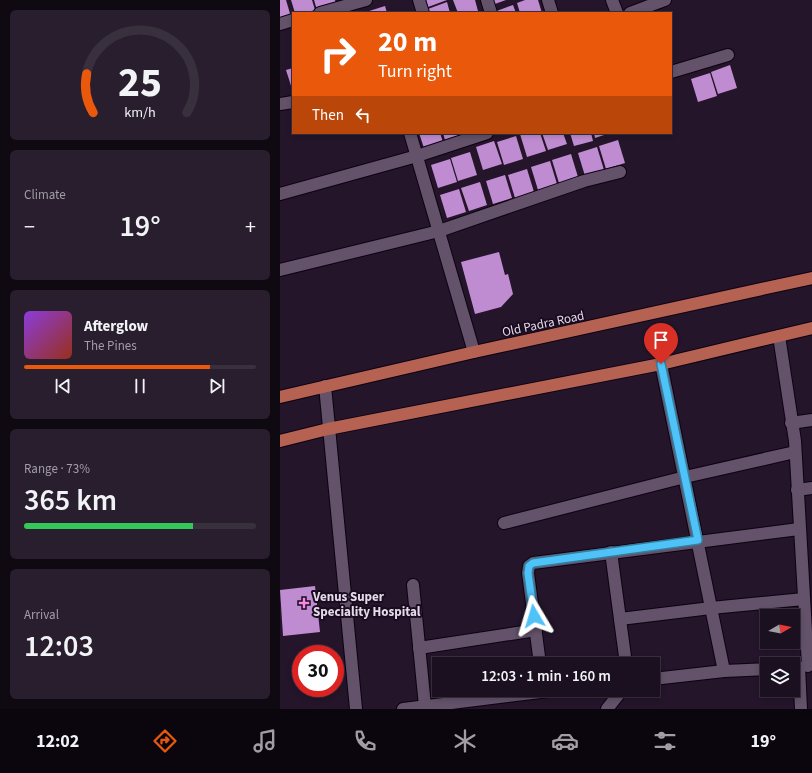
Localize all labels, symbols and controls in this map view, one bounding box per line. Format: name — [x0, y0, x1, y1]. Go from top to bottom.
text: 20 m — [378, 22, 437, 62]
icon: right — [312, 28, 364, 80]
text: 25 — [118, 53, 162, 113]
text: Turn right — [378, 59, 452, 84]
text: km/h — [124, 101, 156, 122]
icon: left — [352, 104, 374, 126]
text: Then — [312, 105, 344, 126]
text: Climate — [24, 186, 66, 204]
text: 19° — [119, 205, 161, 248]
text: − — [24, 211, 35, 243]
text: + — [245, 211, 256, 243]
street label: Old Padra Road — [500, 306, 586, 341]
text: Afterglow — [84, 316, 148, 337]
pin — [644, 323, 678, 364]
icon: arrive — [650, 329, 672, 351]
text: The Pines — [84, 337, 137, 355]
icon: previous — [52, 375, 74, 397]
icon: pause — [129, 375, 151, 397]
icon: next — [206, 375, 228, 397]
text: Range · 73% — [24, 460, 90, 478]
text: 365 km — [24, 479, 117, 522]
place label: Venus Super Speciality Hospital — [312, 588, 421, 621]
position arrow — [513, 595, 555, 637]
marker: Venus Super Speciality Hospital — [298, 597, 310, 609]
text: Arrival — [24, 606, 59, 624]
north arrow — [760, 609, 800, 649]
map controls — [760, 609, 800, 697]
text: 12:03 — [24, 625, 94, 668]
speed limit sign: 30 — [292, 645, 344, 697]
button: layers — [760, 657, 800, 697]
text: 12:03 · 1 min · 160 m — [481, 666, 611, 687]
icon: directions — [151, 727, 179, 755]
icon: music — [251, 727, 279, 755]
icon: phone — [351, 727, 379, 755]
icon: climate — [451, 727, 479, 755]
icon: car — [551, 727, 579, 755]
icon: filters — [651, 727, 679, 755]
text: 12:02 — [36, 729, 79, 754]
text: 19° — [750, 729, 776, 754]

